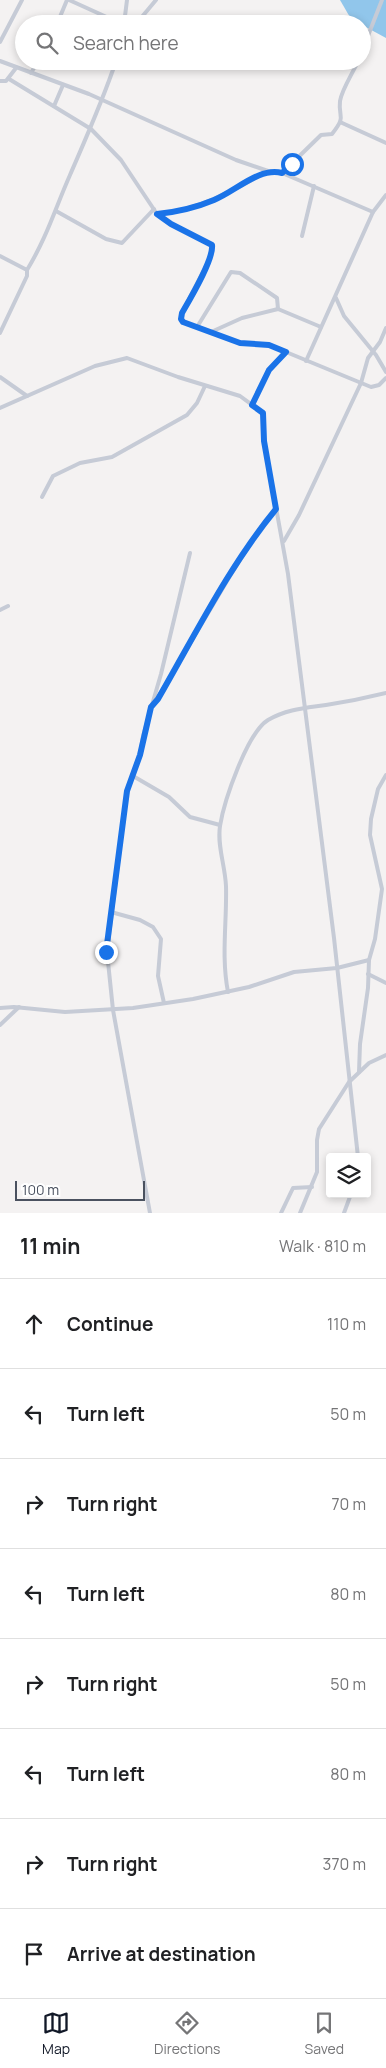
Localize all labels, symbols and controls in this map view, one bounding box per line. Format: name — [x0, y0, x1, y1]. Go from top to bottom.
search box — [15, 15, 371, 70]
icon: search — [33, 29, 61, 57]
text: Search here — [73, 30, 179, 56]
route start — [281, 153, 304, 176]
route end — [95, 941, 118, 964]
map controls — [326, 1153, 371, 1198]
button: layers — [326, 1153, 371, 1198]
scale bar — [15, 1178, 145, 1201]
text: 100 m — [22, 1180, 59, 1199]
text: 11 min — [20, 1232, 81, 1260]
text: Walk · 810 m — [279, 1235, 366, 1257]
icon: ahead — [20, 1310, 48, 1338]
text: Continue — [67, 1311, 153, 1337]
text: 110 m — [327, 1313, 366, 1335]
icon: left — [20, 1400, 48, 1428]
text: Turn left — [67, 1401, 145, 1427]
text: 50 m — [330, 1403, 366, 1425]
icon: right — [20, 1490, 48, 1518]
text: Turn right — [67, 1491, 157, 1517]
text: 70 m — [331, 1493, 366, 1515]
icon: left — [20, 1580, 48, 1608]
text: Turn left — [67, 1581, 145, 1607]
text: 80 m — [330, 1583, 366, 1605]
icon: right — [20, 1670, 48, 1698]
text: Turn right — [67, 1671, 157, 1697]
text: 50 m — [330, 1673, 366, 1695]
icon: left — [20, 1760, 48, 1788]
text: Turn left — [67, 1761, 145, 1787]
text: 80 m — [330, 1763, 366, 1785]
icon: right — [20, 1850, 48, 1878]
text: Turn right — [67, 1851, 157, 1877]
text: 370 m — [323, 1853, 366, 1875]
icon: arrive — [20, 1940, 48, 1968]
text: Arrive at destination — [67, 1941, 256, 1967]
tab: Map — [42, 2009, 70, 2058]
tab: Directions — [154, 2009, 220, 2058]
tab: Saved — [305, 2009, 344, 2058]

